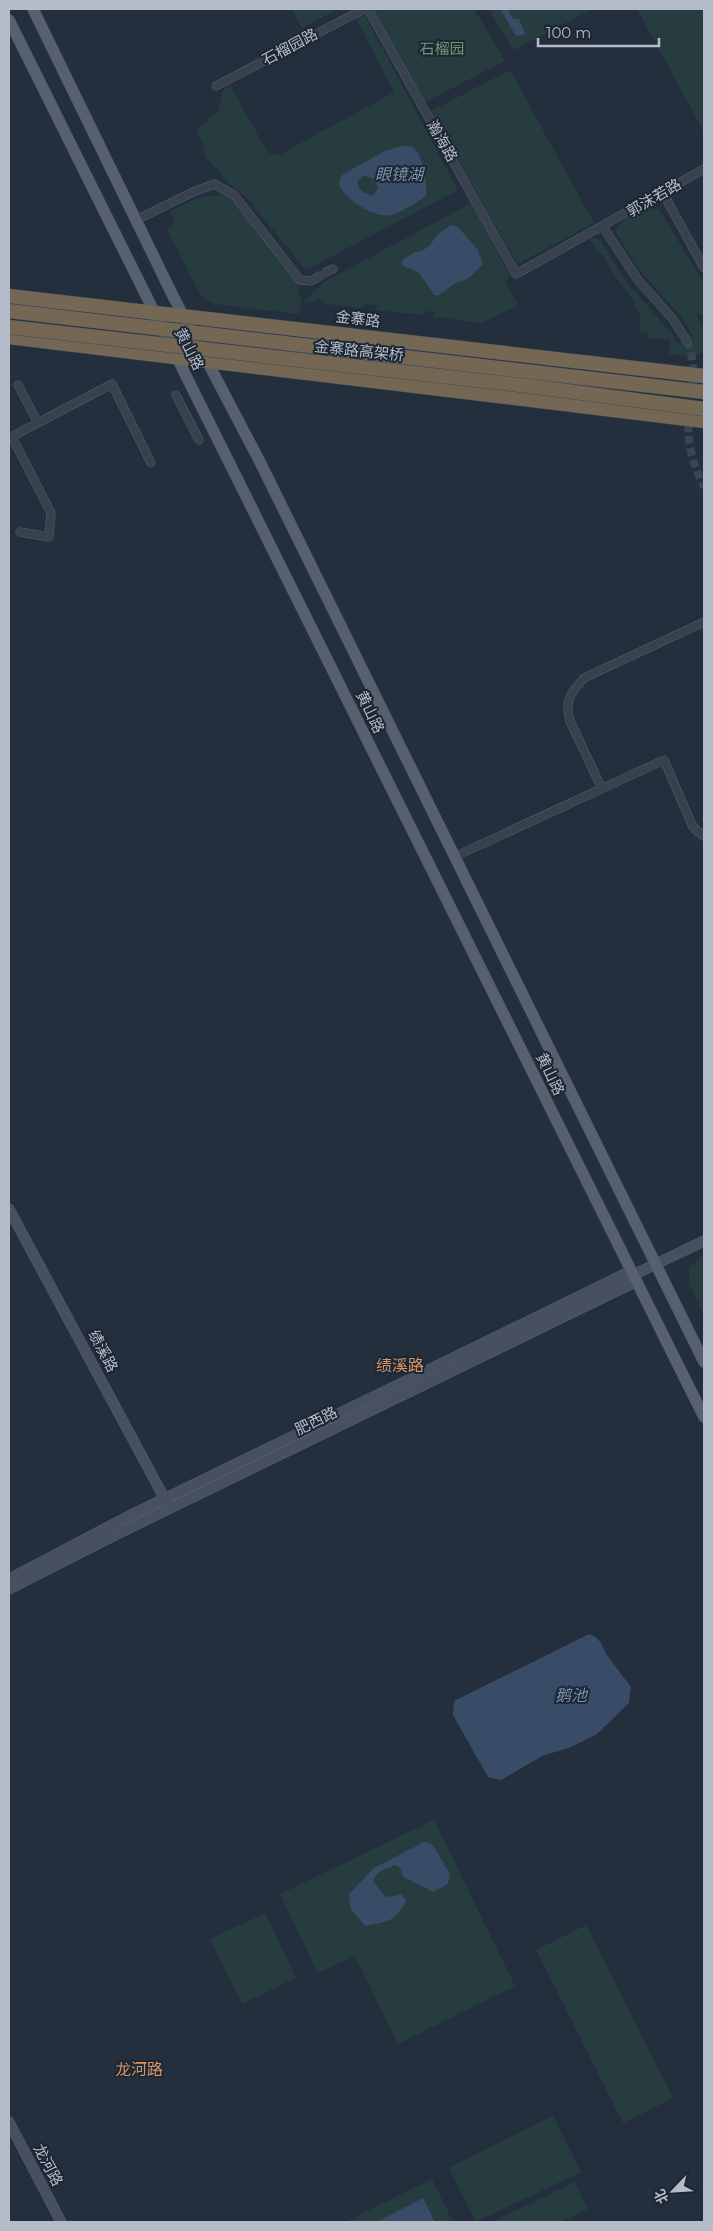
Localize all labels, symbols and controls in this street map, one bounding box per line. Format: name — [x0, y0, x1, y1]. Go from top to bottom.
scale bar — [538, 15, 659, 47]
text: 100 m — [546, 23, 591, 42]
street label: 石榴园路 — [259, 24, 321, 69]
park label: 石榴园 — [419, 39, 465, 58]
street label: 瀚海路 — [423, 117, 462, 165]
water label: 眼镜湖 — [375, 165, 426, 184]
street label: 郭沫若路 — [623, 174, 684, 221]
street label: 金寨路 — [335, 306, 382, 331]
street label: 黄山路 — [171, 324, 208, 373]
street label: 金寨路高架桥 — [313, 336, 405, 365]
street label: 黄山路 — [352, 687, 389, 736]
street label: 黄山路 — [532, 1049, 569, 1098]
street label: 绩溪路 — [84, 1326, 122, 1375]
district label: 绩溪路 — [376, 1356, 424, 1375]
street label: 肥西路 — [291, 1402, 340, 1439]
water label: 鹅池 — [555, 1686, 589, 1705]
district label: 龙河路 — [115, 2060, 163, 2079]
street label: 龙河路 — [29, 2140, 67, 2189]
north arrow — [648, 2166, 698, 2216]
text: 北 — [650, 2186, 672, 2207]

